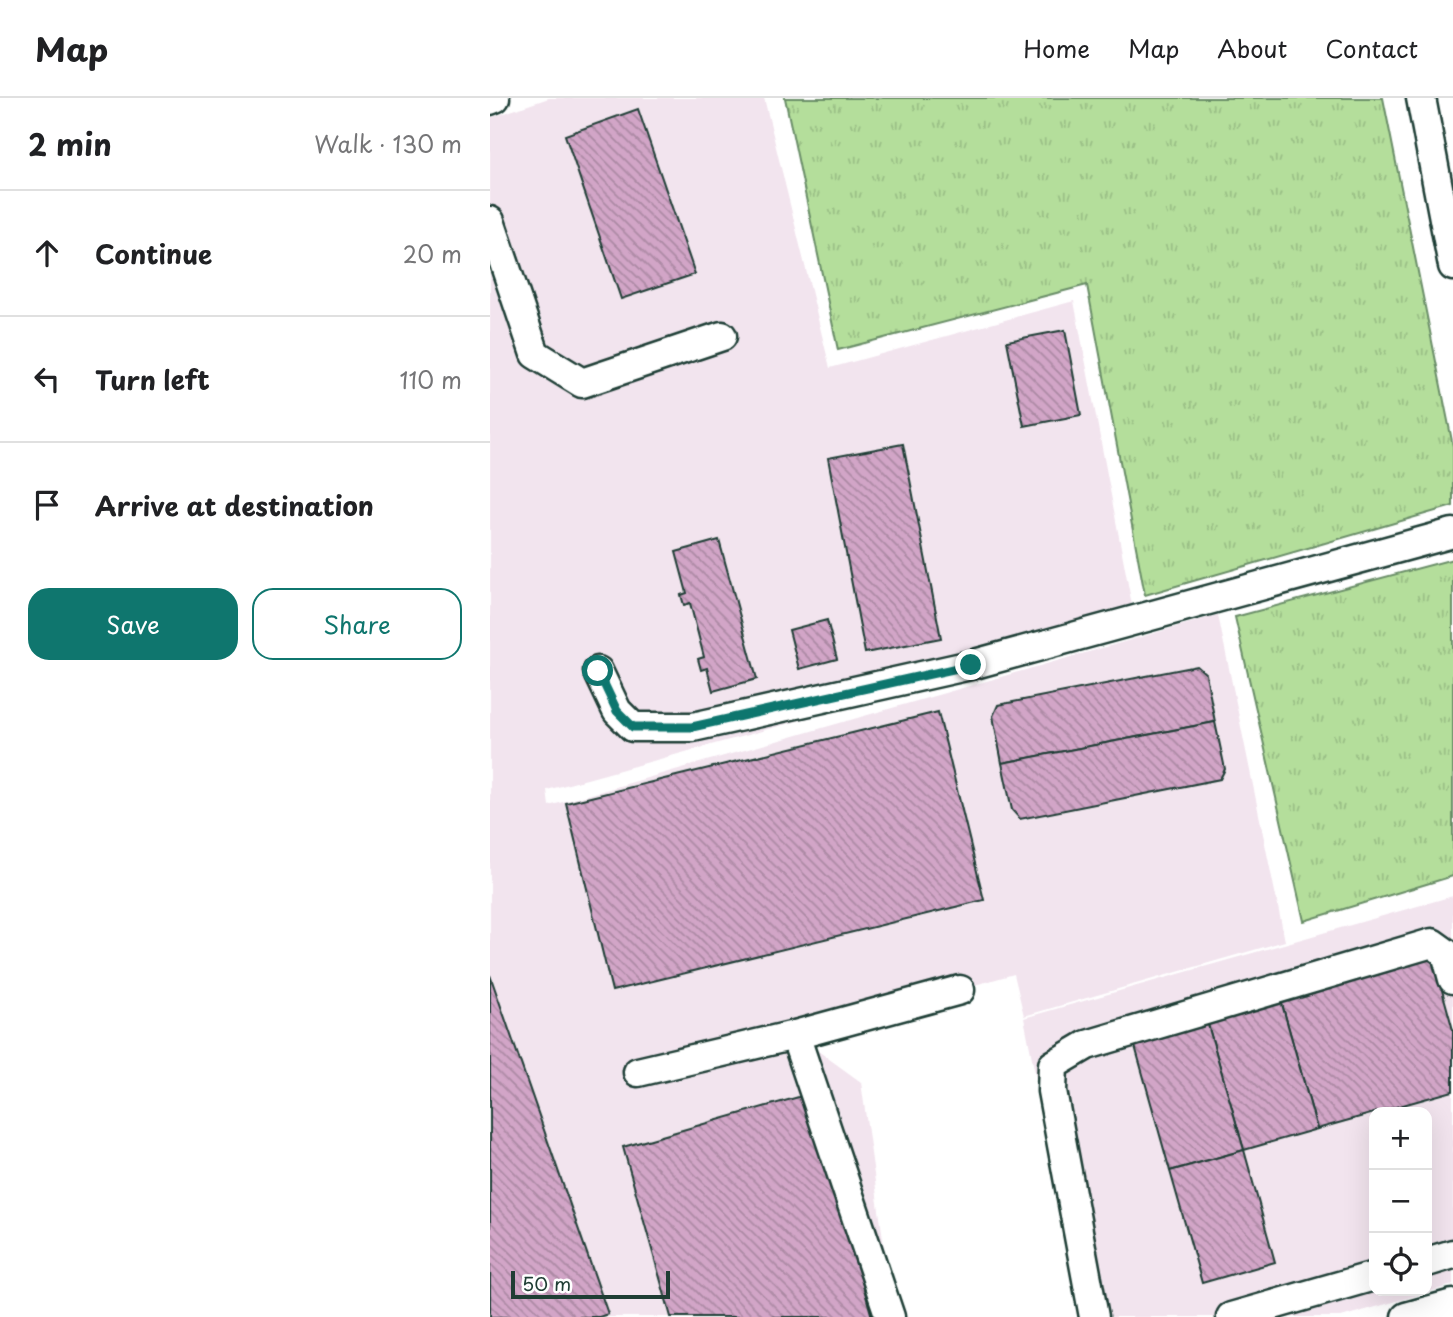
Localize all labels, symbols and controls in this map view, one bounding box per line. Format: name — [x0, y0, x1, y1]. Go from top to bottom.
text: Map — [35, 23, 108, 73]
text: Home — [1023, 30, 1090, 66]
text: Map — [1128, 30, 1179, 66]
text: About — [1217, 30, 1287, 66]
text: Contact — [1325, 30, 1418, 66]
text: 2 min — [28, 121, 112, 166]
text: Walk · 130 m — [314, 126, 462, 161]
icon: ahead — [28, 234, 66, 272]
text: Continue — [95, 234, 212, 273]
text: 20 m — [403, 236, 462, 271]
icon: left — [28, 360, 66, 398]
text: Turn left — [95, 360, 210, 399]
text: 110 m — [400, 362, 462, 397]
icon: arrive — [28, 486, 66, 524]
text: Arrive at destination — [95, 486, 374, 525]
button: Save — [28, 588, 238, 660]
button: Share — [252, 588, 462, 660]
route end — [955, 649, 986, 680]
route start — [582, 655, 613, 686]
map controls — [1369, 1107, 1432, 1296]
button: + — [1369, 1107, 1432, 1170]
button: − — [1369, 1170, 1432, 1233]
button: locate — [1369, 1233, 1432, 1296]
scale bar — [511, 1268, 670, 1300]
text: 50 m — [522, 1269, 571, 1297]

